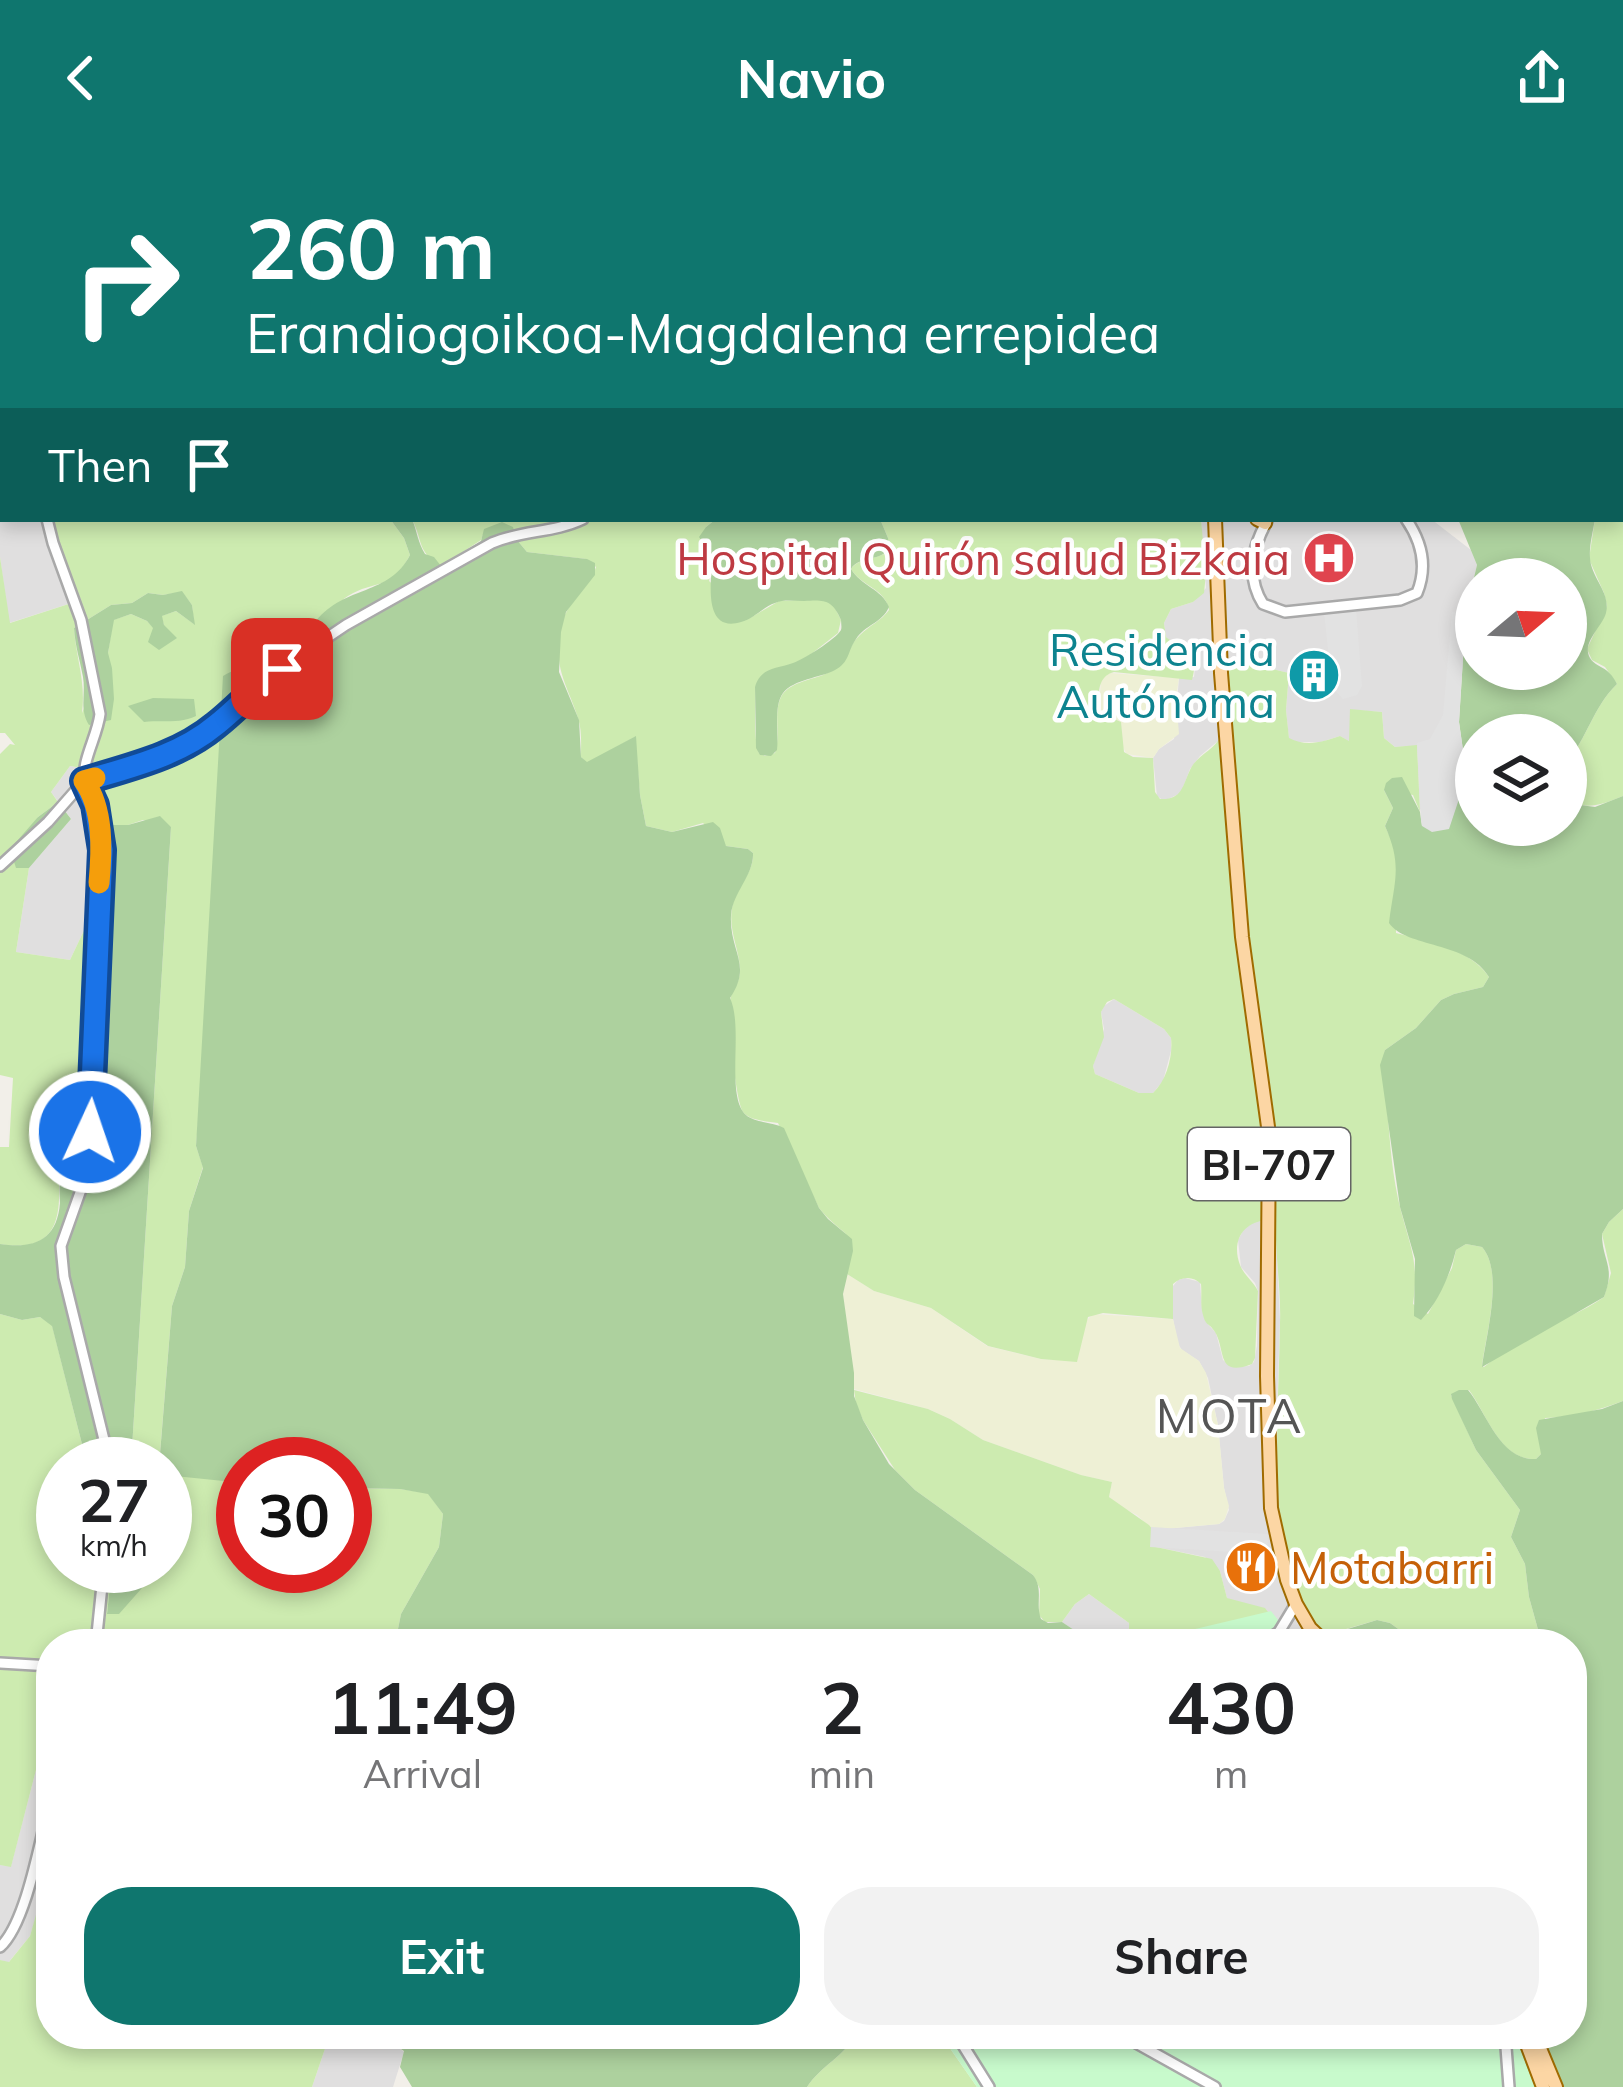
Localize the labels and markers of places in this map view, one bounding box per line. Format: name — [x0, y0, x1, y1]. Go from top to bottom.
place label: Hospital Quirón salud Bizkaia — [676, 530, 1290, 586]
hospital icon: Hospital Quirón salud Bizkaia — [1301, 530, 1357, 586]
pin — [231, 618, 333, 720]
place label: Residencia Autónoma — [1049, 621, 1275, 729]
building icon: Residencia Autónoma — [1286, 647, 1342, 703]
restaurant icon: Motabarri — [1223, 1539, 1279, 1595]
place label: Motabarri — [1290, 1539, 1494, 1595]

